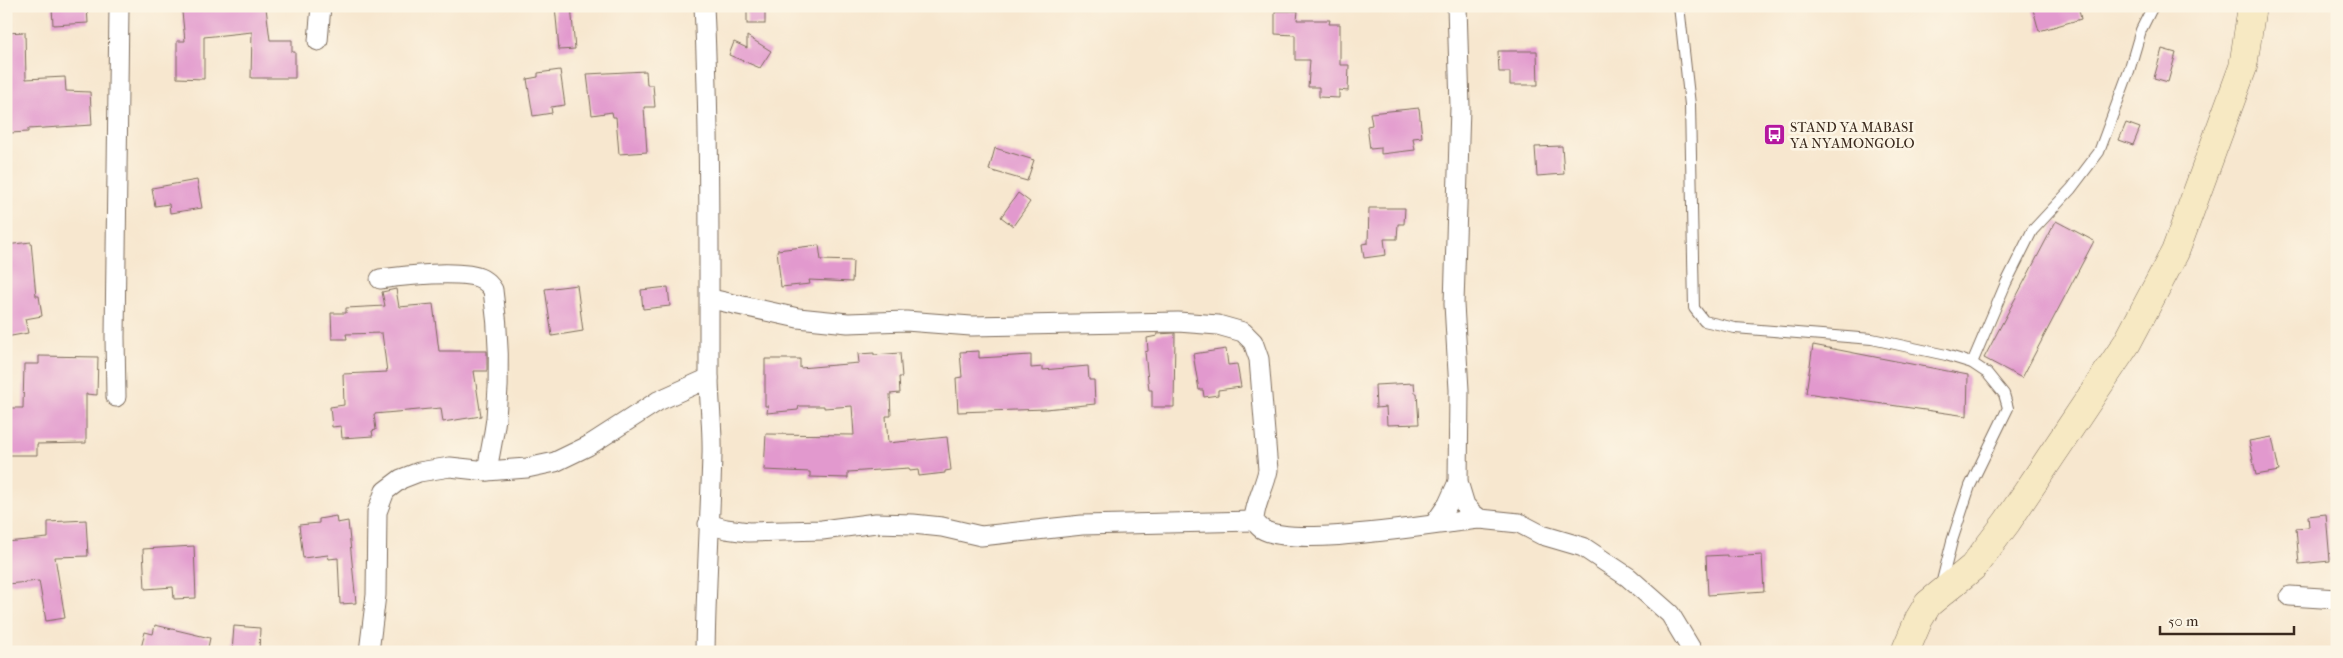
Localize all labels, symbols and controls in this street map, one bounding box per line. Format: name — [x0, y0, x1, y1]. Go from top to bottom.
place label: STAND YA MABASI YA NYAMONGOLO — [1789, 119, 1915, 152]
bus stop icon: STAND YA MABASI YA NYAMONGOLO — [1762, 123, 1786, 147]
scale bar — [2160, 603, 2294, 635]
text: 50 m — [2168, 612, 2199, 630]

